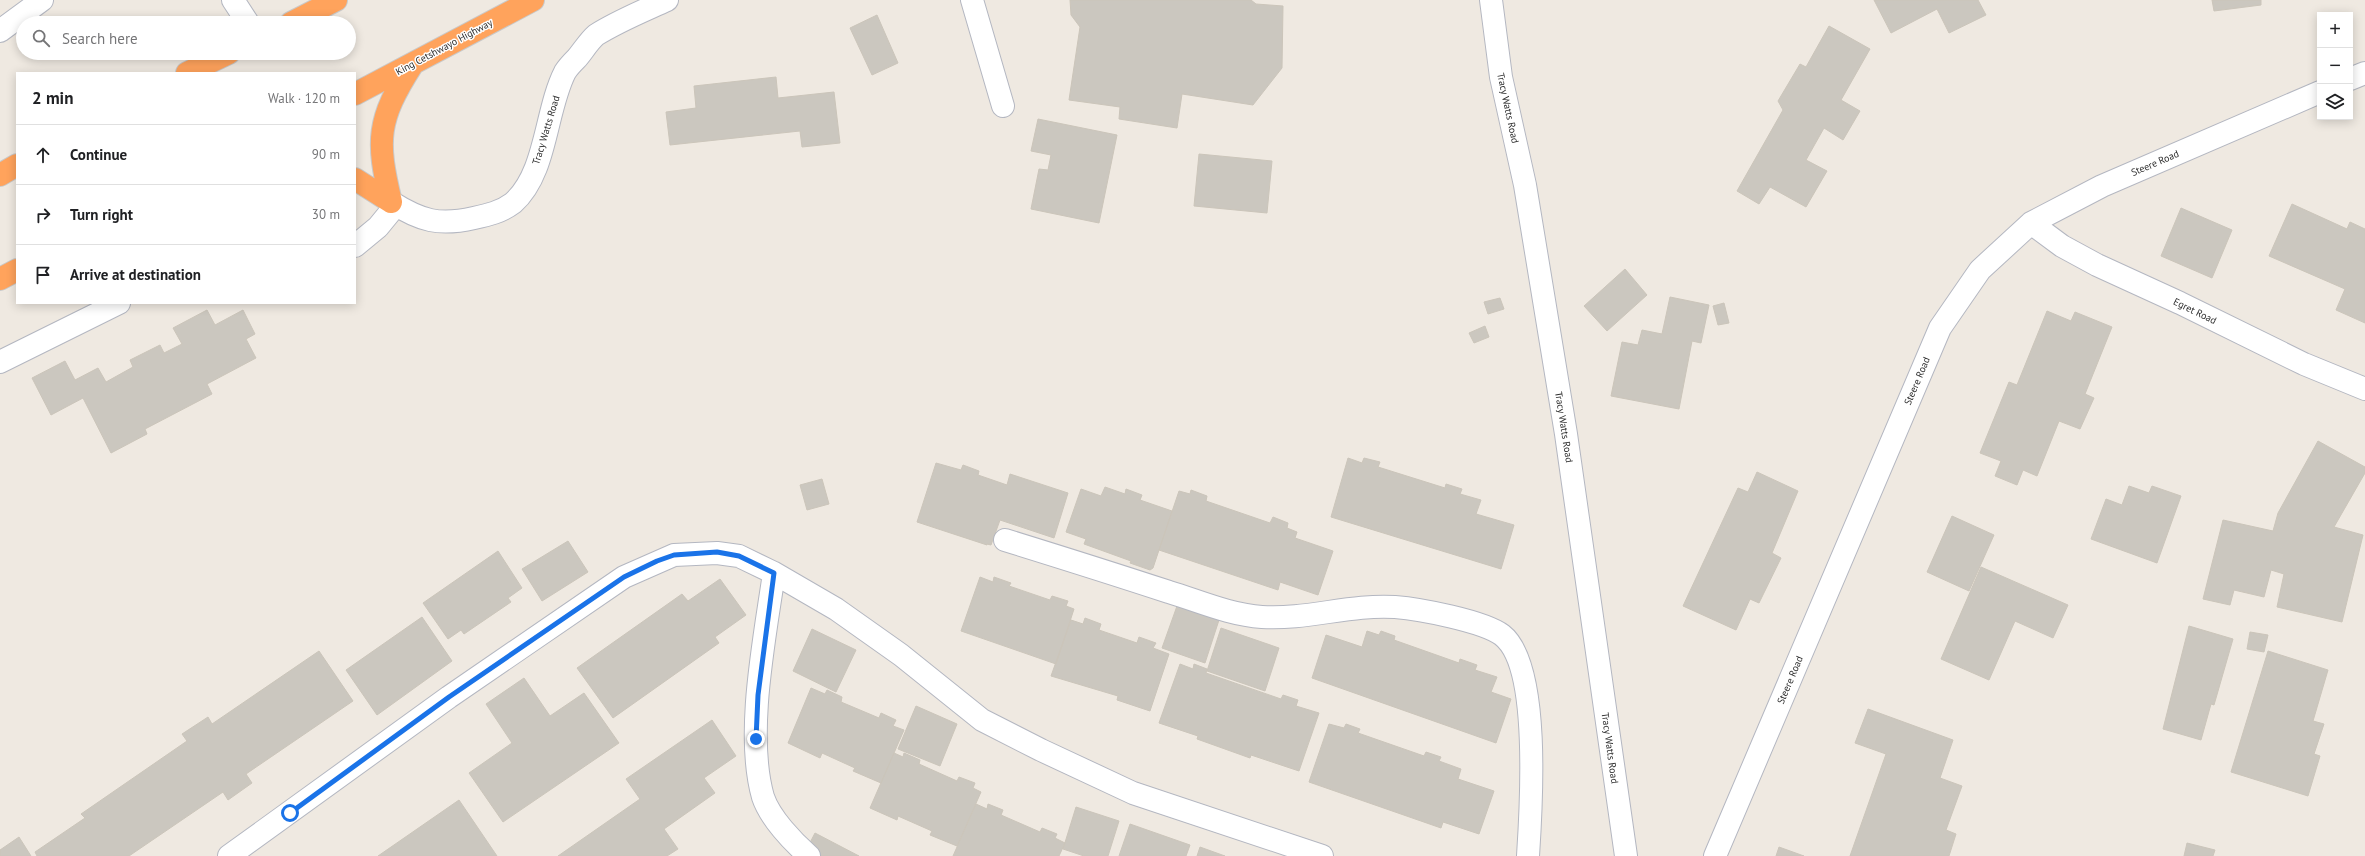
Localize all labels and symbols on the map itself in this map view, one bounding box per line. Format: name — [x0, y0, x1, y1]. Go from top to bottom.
street label: King Cetshwayo Highway — [393, 16, 495, 78]
street label: Tracy Watts Road — [1494, 72, 1522, 144]
street label: Tracy Watts Road — [529, 94, 563, 166]
street label: Steere Road — [2129, 147, 2181, 179]
street label: Egret Road — [2171, 295, 2219, 327]
street label: Steere Road — [1901, 355, 1933, 407]
street label: Tracy Watts Road — [1552, 391, 1576, 463]
street label: Steere Road — [1774, 654, 1806, 706]
street label: Tracy Watts Road — [1599, 712, 1621, 784]
route end — [747, 730, 765, 748]
route start — [281, 804, 299, 822]

